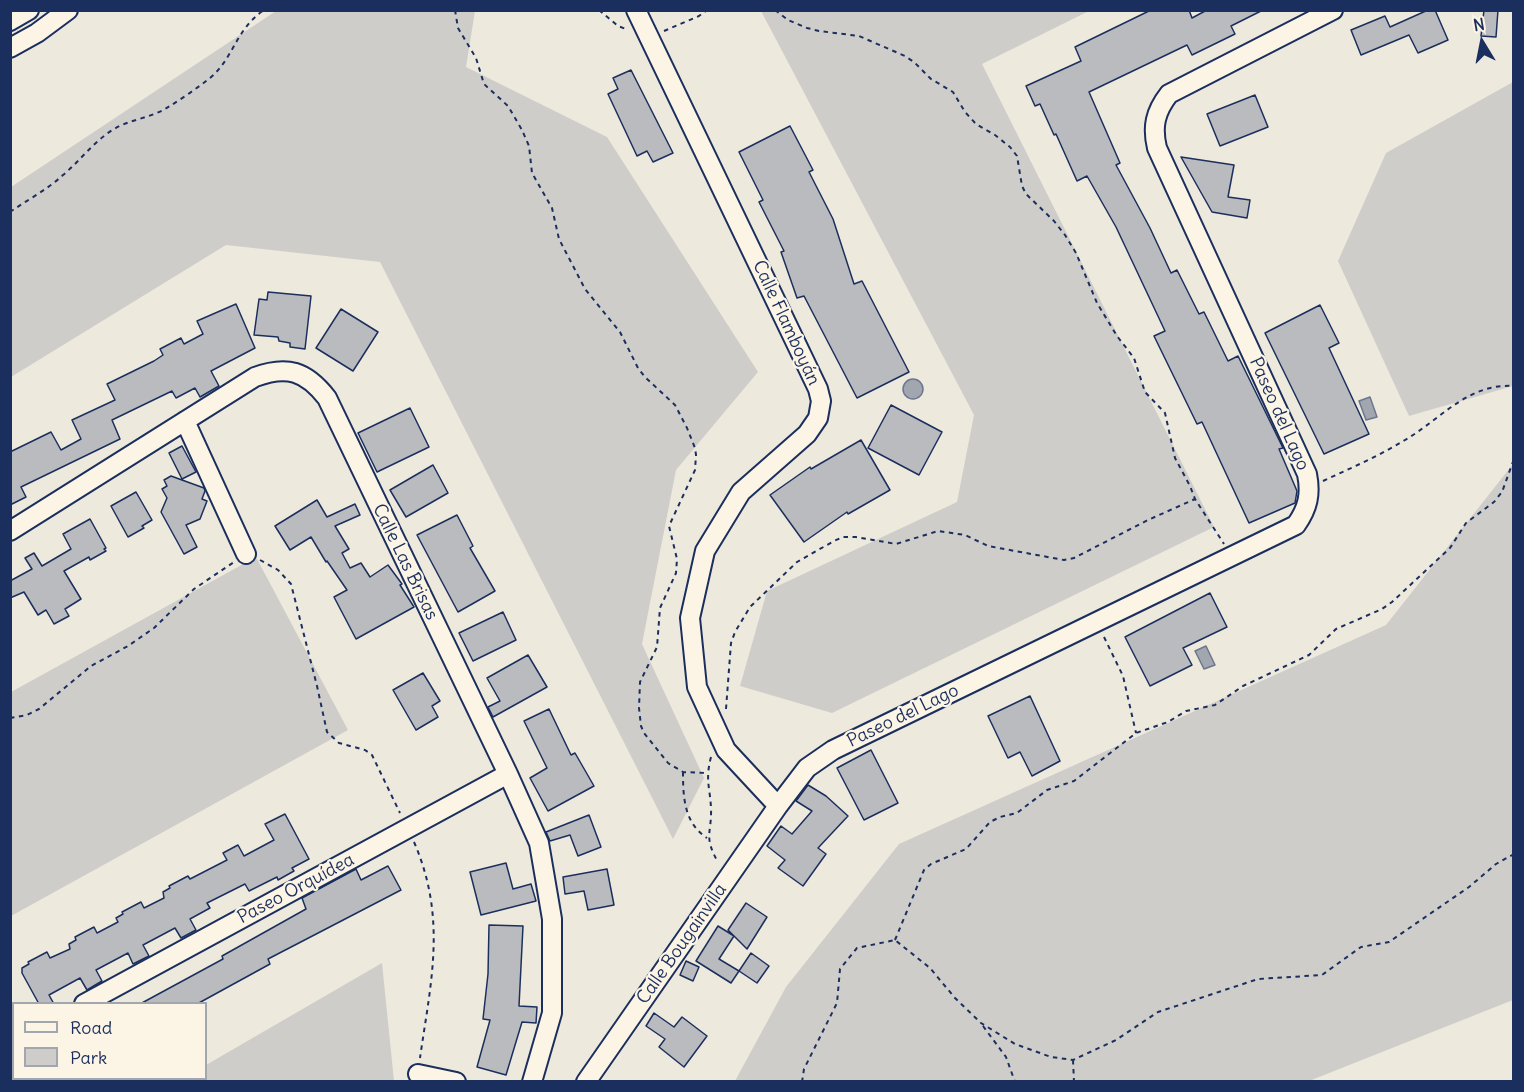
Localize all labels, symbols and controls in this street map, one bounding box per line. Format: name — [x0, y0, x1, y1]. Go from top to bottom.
north arrow — [1452, 12, 1512, 72]
text: N — [1472, 13, 1486, 35]
street label: Calle Flamboyán — [748, 257, 824, 389]
street label: Paseo del Lago — [1244, 354, 1314, 474]
street label: Calle Las Brisas — [368, 501, 442, 623]
street label: Paseo del Lago — [844, 680, 962, 752]
street label: Paseo Orquídea — [234, 849, 358, 929]
street label: Calle Bougainvilla — [632, 880, 732, 1008]
legend — [12, 1002, 207, 1080]
text: Road — [70, 1016, 112, 1039]
text: Park — [70, 1046, 107, 1069]

